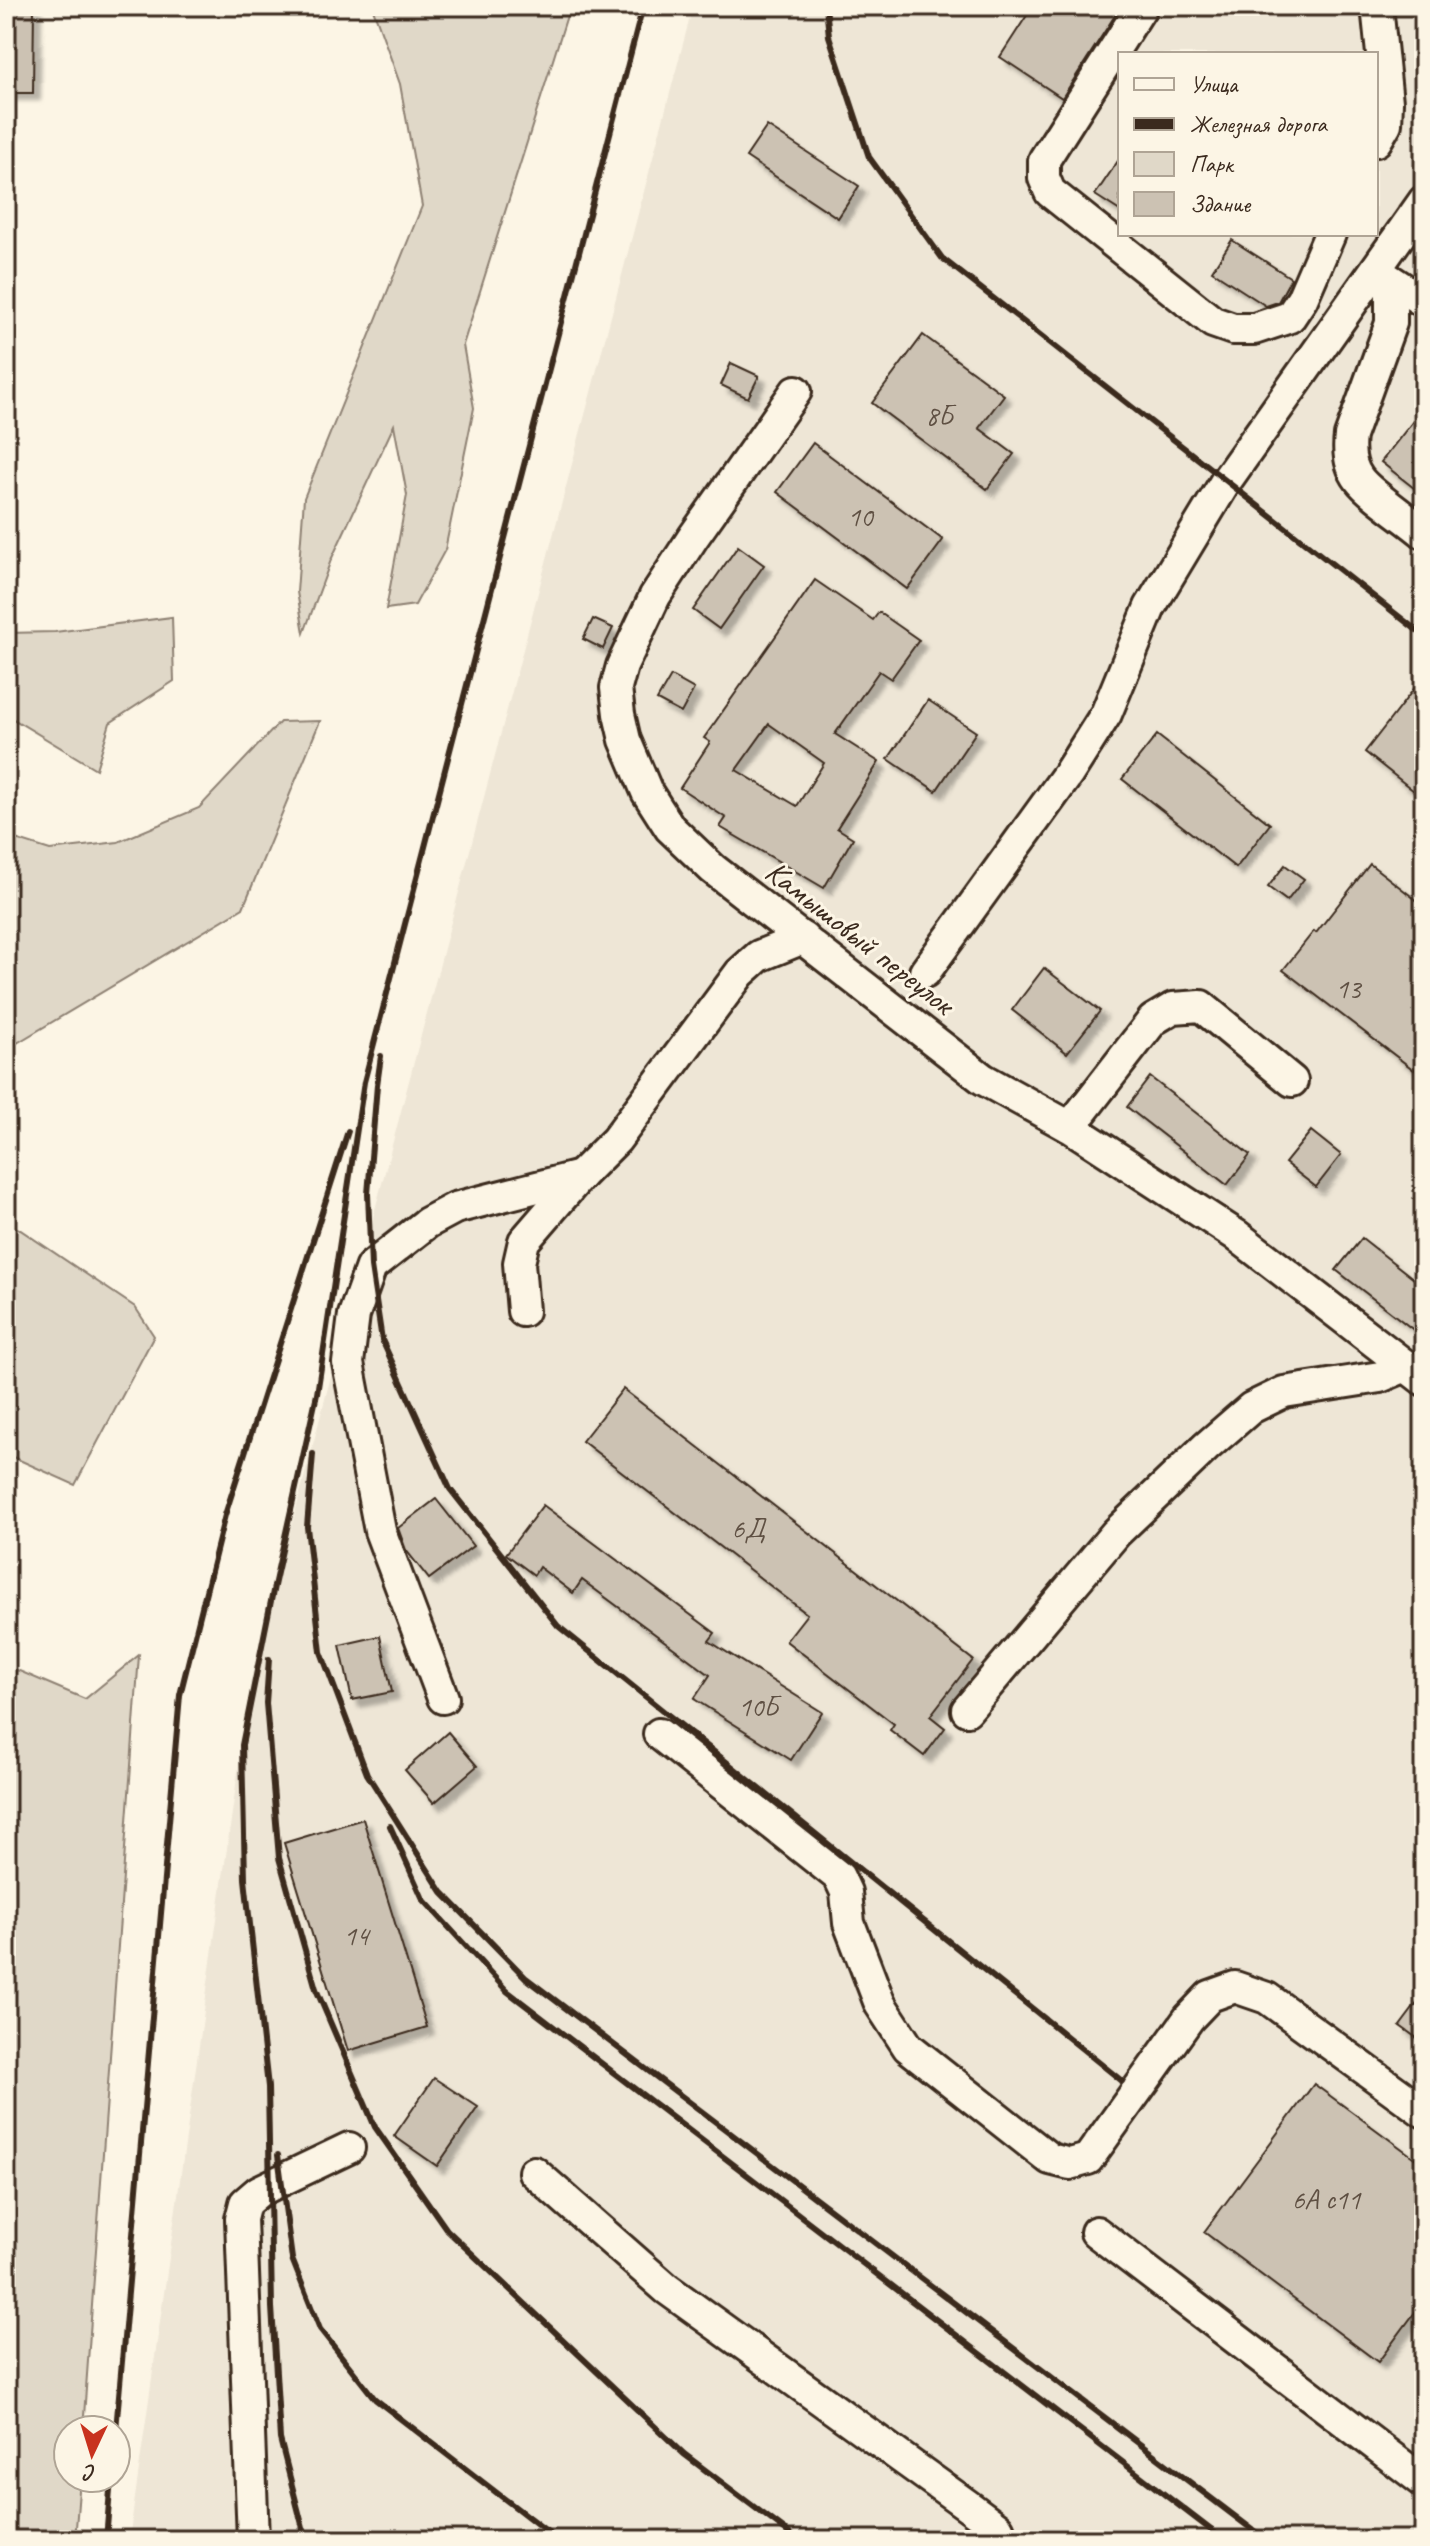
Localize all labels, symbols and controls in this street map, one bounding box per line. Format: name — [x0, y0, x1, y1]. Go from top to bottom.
legend — [1118, 52, 1378, 236]
text: Улица — [1190, 69, 1239, 99]
text: Железная дорога — [1190, 109, 1328, 139]
text: Парк — [1190, 149, 1235, 179]
text: Здание — [1190, 189, 1252, 219]
house number: 8Б — [926, 398, 957, 433]
house number: 10 — [847, 499, 875, 534]
street label: Камышовый переулок — [757, 851, 965, 1026]
house number: 13 — [1335, 971, 1363, 1006]
house number: 6Д — [732, 1511, 767, 1546]
house number: 10Б — [738, 1689, 782, 1724]
house number: 14 — [343, 1918, 371, 1953]
house number: 6А с11 — [1292, 2182, 1362, 2217]
north arrow — [52, 2414, 132, 2494]
text: С — [81, 2458, 97, 2487]

